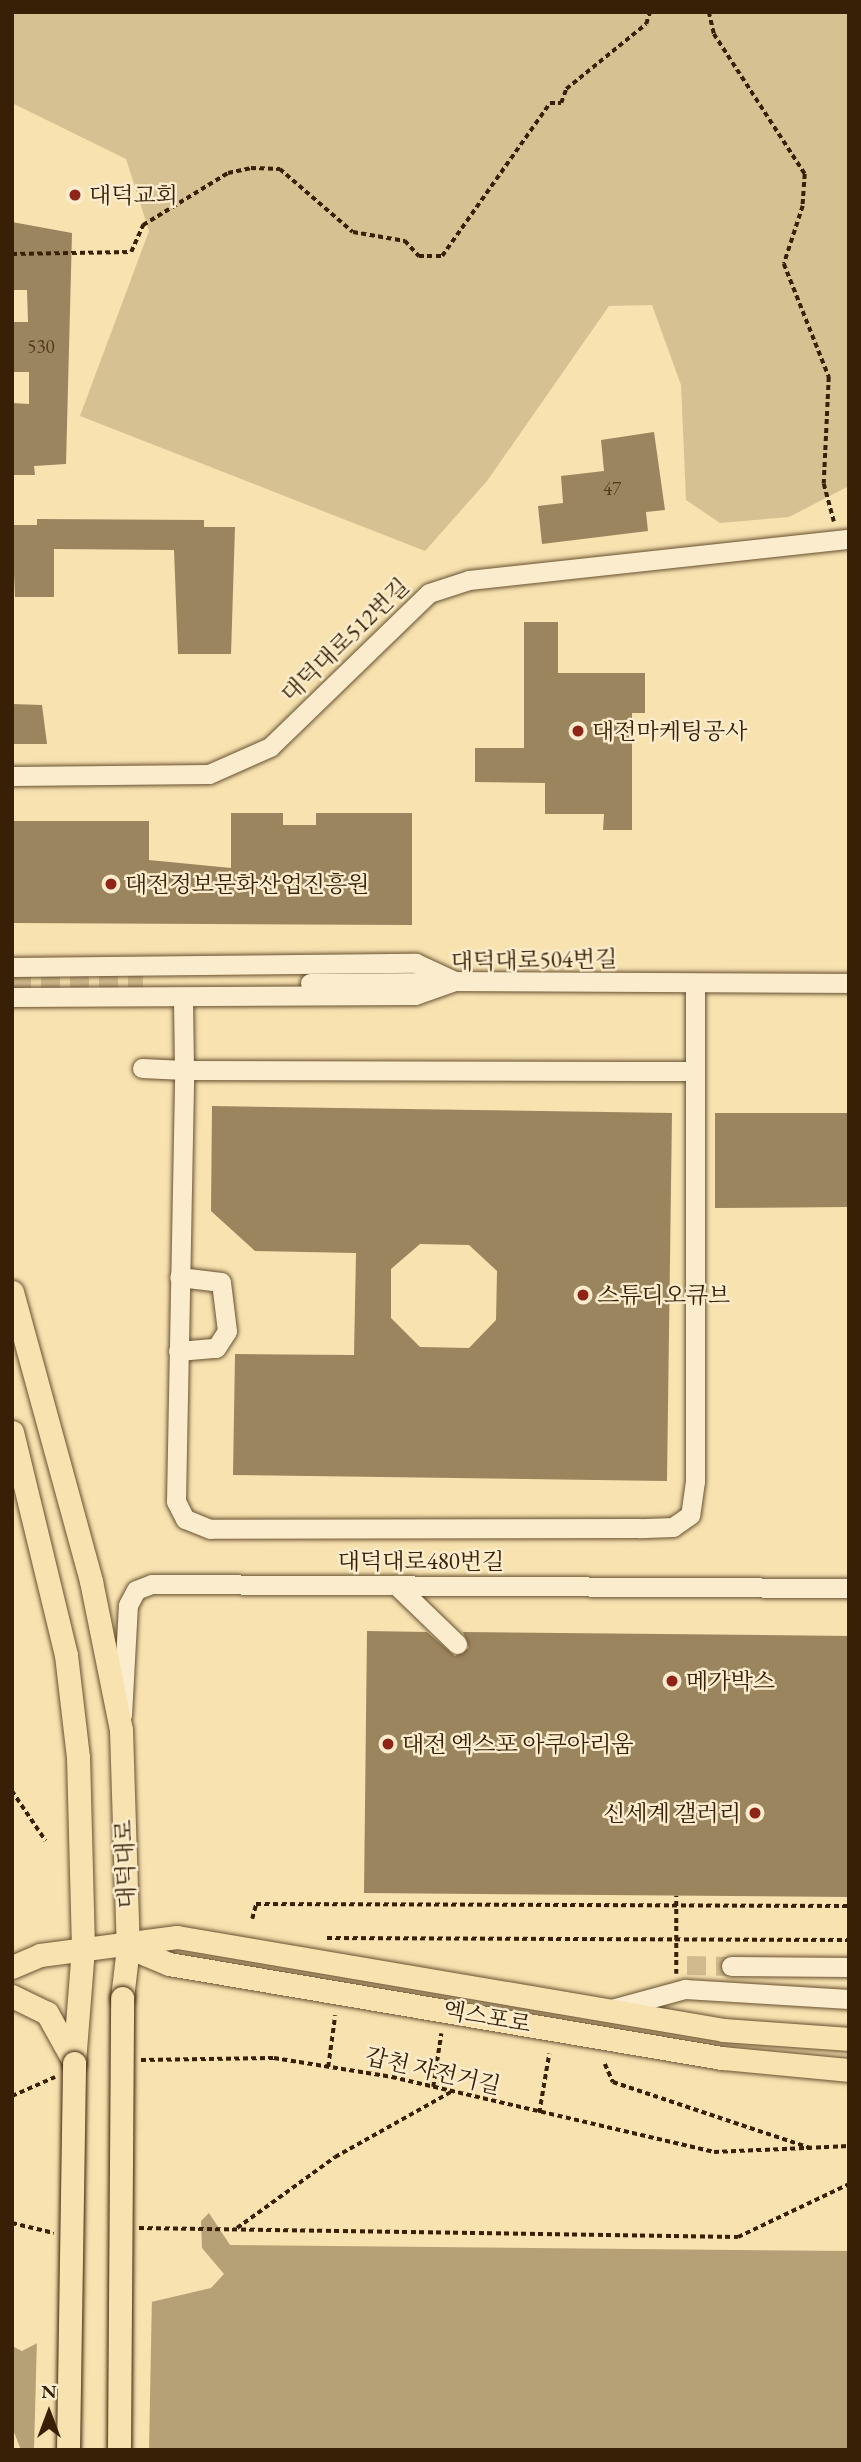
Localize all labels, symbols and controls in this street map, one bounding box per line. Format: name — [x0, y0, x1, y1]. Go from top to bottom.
place label: 대덕교회 — [89, 181, 178, 209]
marker: 대덕교회 — [67, 187, 83, 203]
house number: 530 — [27, 336, 55, 358]
house number: 47 — [603, 478, 621, 500]
street label: 대덕대로512번길 — [276, 572, 414, 708]
place label: 대전마케팅공사 — [592, 717, 748, 745]
marker: 대전마케팅공사 — [570, 723, 586, 739]
place label: 대전정보문화산업진흥원 — [125, 870, 369, 898]
marker: 대전정보문화산업진흥원 — [103, 876, 119, 892]
street label: 대덕대로504번길 — [451, 945, 617, 975]
place label: 스튜디오큐브 — [597, 1281, 730, 1309]
marker: 스튜디오큐브 — [575, 1287, 591, 1303]
street label: 대덕대로480번길 — [338, 1547, 504, 1575]
place label: 메가박스 — [686, 1667, 775, 1695]
marker: 메가박스 — [664, 1673, 680, 1689]
place label: 대전 엑스포 아쿠아리움 — [402, 1730, 633, 1758]
marker: 대전 엑스포 아쿠아리움 — [380, 1736, 396, 1752]
place label: 신세계 갤러리 — [603, 1799, 741, 1827]
marker: 신세계 갤러리 — [747, 1805, 763, 1821]
street label: 대덕대로 — [110, 1819, 140, 1909]
street label: 엑스포로 — [441, 1996, 533, 2038]
street label: 갑천 자전거길 — [363, 2042, 503, 2100]
north arrow — [14, 2378, 84, 2448]
text: N — [41, 2379, 57, 2404]

